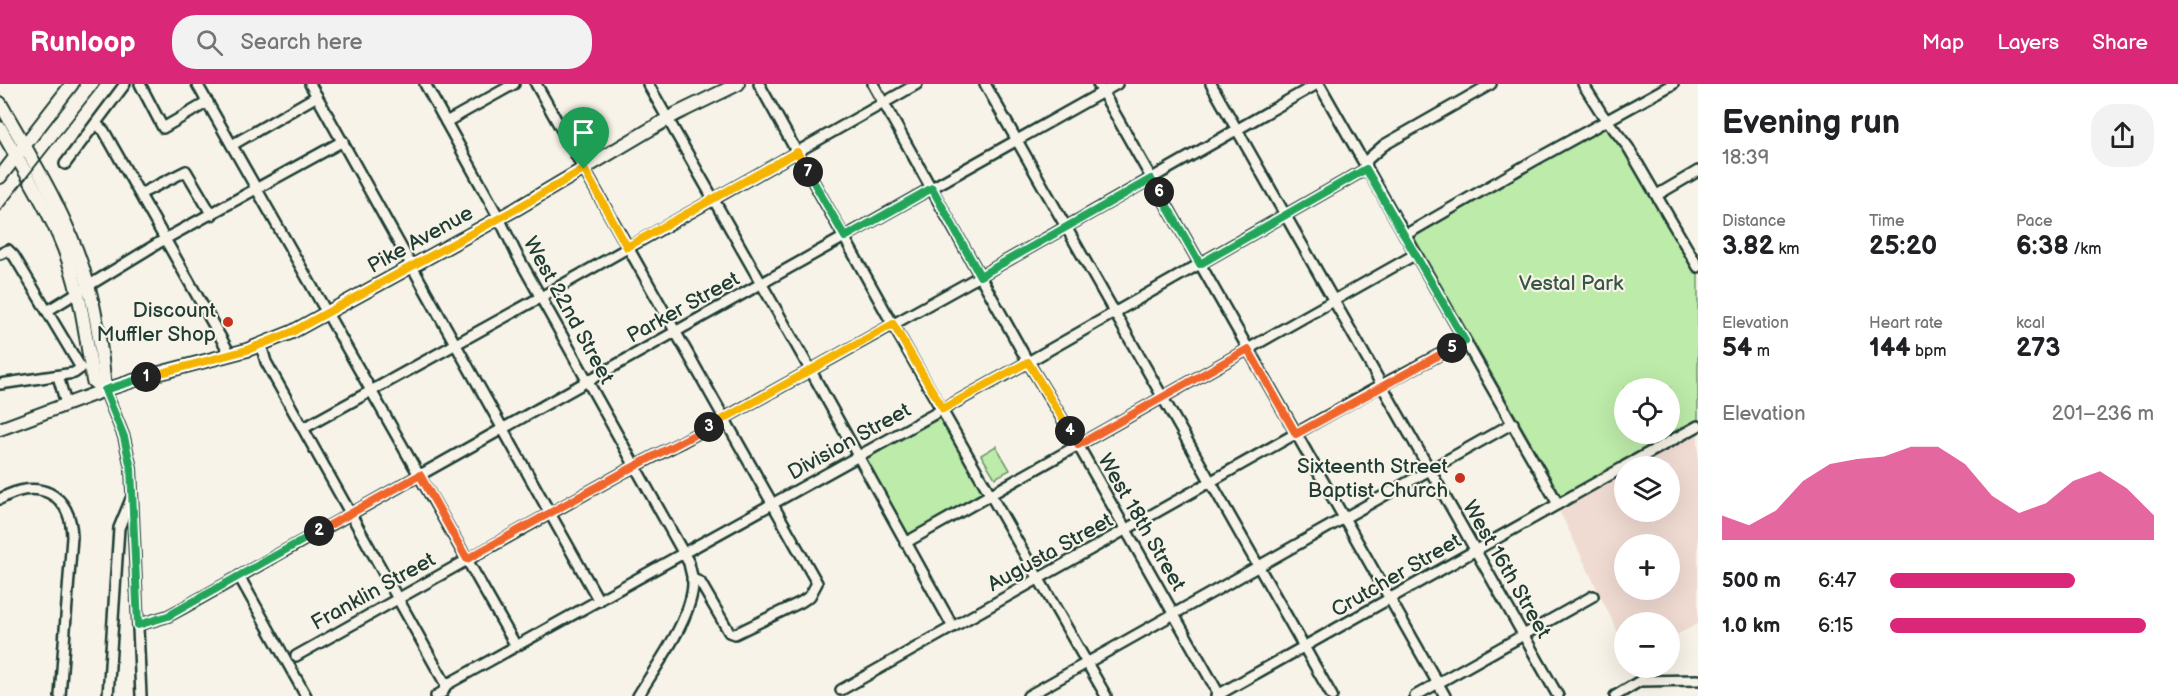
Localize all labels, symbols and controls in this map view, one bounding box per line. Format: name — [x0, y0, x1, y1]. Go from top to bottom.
search box — [172, 15, 592, 69]
text: Runloop — [30, 26, 136, 59]
icon: search — [193, 26, 226, 59]
text: Search here — [241, 29, 362, 56]
text: Map — [1922, 30, 1964, 55]
text: Layers — [1997, 30, 2059, 55]
text: Share — [2092, 30, 2148, 55]
text: Evening run — [1722, 103, 1900, 143]
button: share — [2091, 104, 2154, 167]
pin — [558, 107, 609, 169]
icon: arrive — [567, 116, 600, 149]
text: 18:39 — [1722, 146, 1769, 170]
pin: 7 — [793, 157, 823, 187]
text: 7 — [804, 162, 812, 181]
pin: 6 — [1144, 177, 1174, 207]
text: 6 — [1154, 182, 1164, 201]
street label: Pike Avenue — [363, 200, 477, 279]
text: Distance — [1722, 212, 1786, 231]
text: Time — [1869, 212, 1904, 231]
text: Pace — [2016, 212, 2052, 231]
text: 3.82 — [1722, 231, 1774, 262]
text: 25:20 — [1869, 231, 1937, 262]
text: 6:38 — [2016, 231, 2069, 262]
street label: West 22nd Street — [518, 232, 620, 389]
text: km — [1774, 240, 1800, 259]
text: /km — [2069, 240, 2101, 259]
street label: Parker Street — [623, 266, 744, 349]
park label: Vestal Park — [1519, 271, 1624, 296]
place label: Discount Muffler Shop — [97, 298, 217, 347]
text: Elevation — [1722, 314, 1789, 333]
text: Heart rate — [1869, 314, 1943, 333]
text: kcal — [2016, 314, 2045, 333]
marker: Discount Muffler Shop — [221, 315, 235, 329]
pin: 5 — [1437, 333, 1467, 363]
text: 54 — [1722, 333, 1752, 364]
text: 144 — [1869, 333, 1911, 364]
text: 273 — [2016, 333, 2060, 364]
text: 5 — [1447, 338, 1457, 357]
text: m — [1752, 342, 1770, 361]
text: bpm — [1911, 342, 1946, 361]
pin: 1 — [131, 362, 161, 392]
text: 1 — [143, 367, 149, 386]
map controls — [1614, 378, 1680, 678]
button: locate — [1614, 378, 1680, 444]
street label: Division Street — [783, 397, 915, 485]
text: Elevation — [1722, 402, 1805, 426]
text: 201–236 m — [2052, 402, 2154, 426]
pin: 3 — [694, 412, 724, 442]
pin: 4 — [1055, 416, 1085, 446]
text: 3 — [704, 417, 714, 436]
text: 4 — [1065, 421, 1075, 440]
street label: West 18th Street — [1092, 449, 1191, 596]
place label: Sixteenth Street Baptist Church — [1297, 454, 1449, 503]
button: layers — [1614, 456, 1680, 522]
marker: Sixteenth Street Baptist Church — [1453, 471, 1467, 485]
street label: West 16th Street — [1457, 496, 1556, 643]
street label: Augusta Street — [983, 508, 1118, 597]
pin: 2 — [304, 516, 334, 546]
text: 2 — [314, 521, 324, 540]
street label: Crutcher Street — [1327, 528, 1466, 623]
button: + — [1614, 534, 1680, 600]
street label: Franklin Street — [307, 547, 440, 636]
text: 500 m — [1722, 569, 1781, 593]
text: 6:47 — [1818, 569, 1856, 593]
button: − — [1614, 612, 1680, 678]
text: 1.0 km — [1722, 614, 1780, 638]
text: 6:15 — [1818, 614, 1853, 638]

